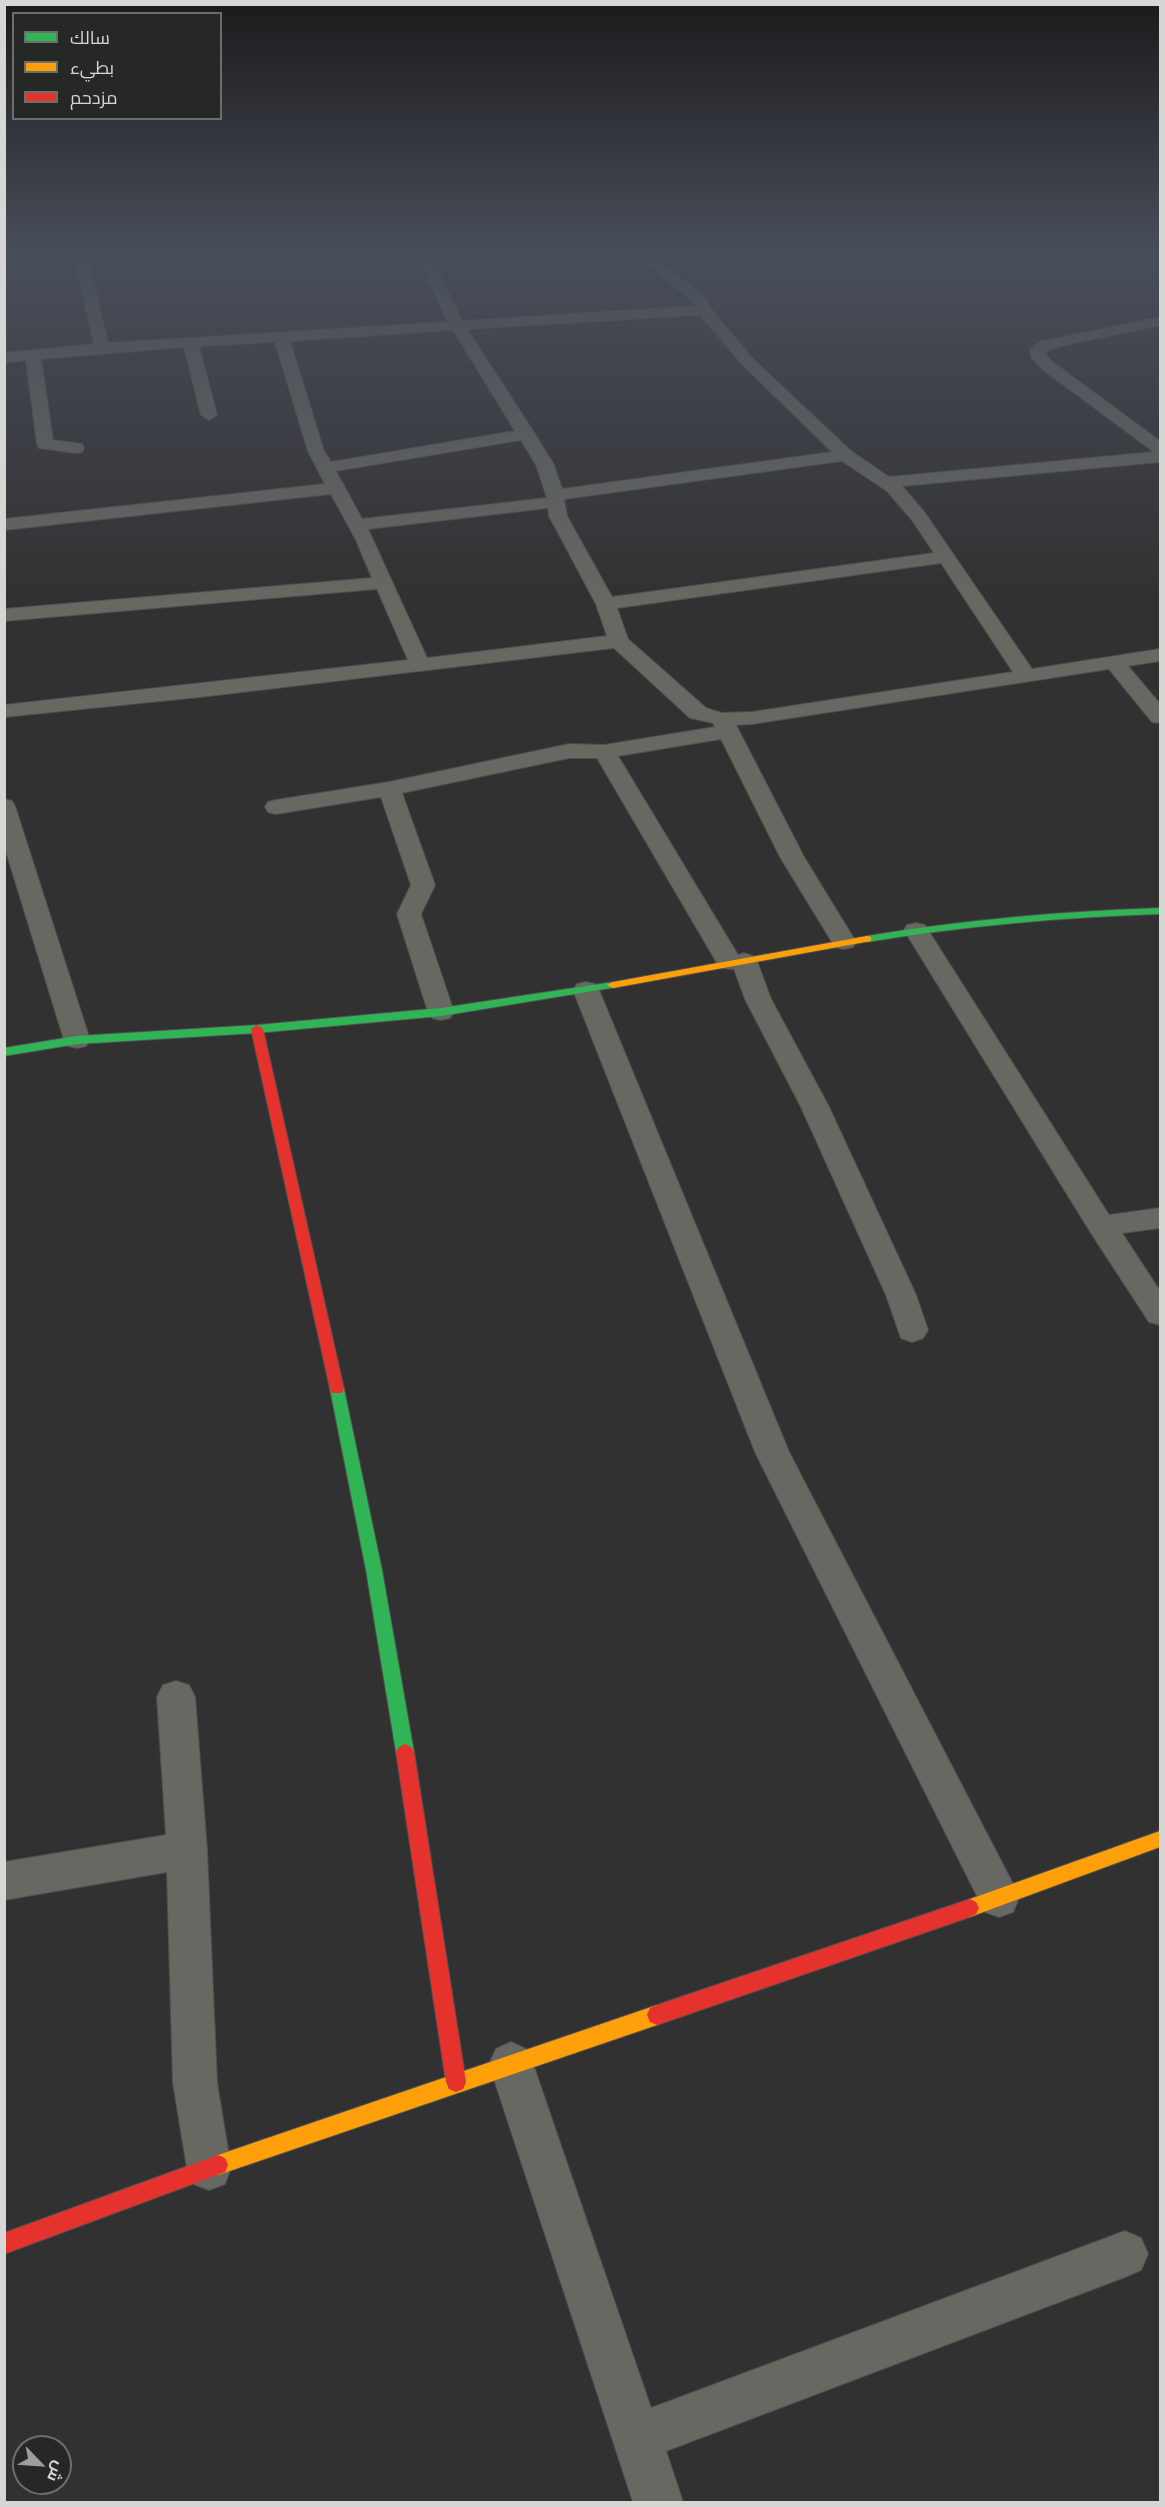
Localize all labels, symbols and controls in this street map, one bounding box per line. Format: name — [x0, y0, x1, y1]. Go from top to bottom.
legend — [12, 12, 222, 120]
text: سالك — [70, 26, 110, 49]
text: بطيء — [70, 56, 114, 79]
text: مزدحم — [70, 86, 118, 109]
north arrow — [12, 2435, 72, 2495]
text: ش — [43, 2458, 70, 2485]

